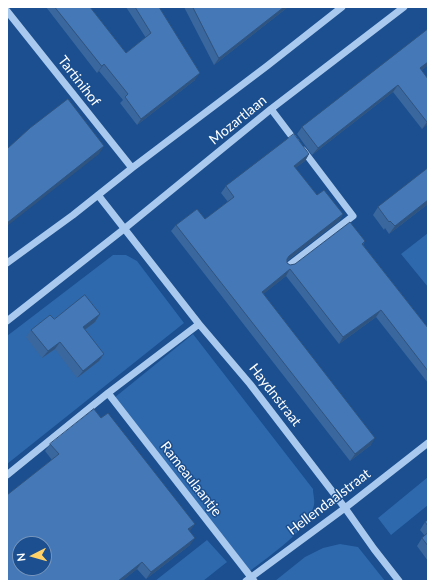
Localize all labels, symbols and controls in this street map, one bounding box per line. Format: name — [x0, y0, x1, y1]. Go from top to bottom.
street label: Tartinihof — [54, 53, 104, 109]
street label: Mozartlaan — [206, 92, 270, 148]
street label: Haydnstraat — [245, 360, 305, 430]
street label: Rameaulaantje — [157, 438, 225, 520]
street label: Hellendaalstraat — [284, 465, 374, 539]
north arrow — [12, 536, 52, 576]
text: N — [14, 552, 27, 562]

